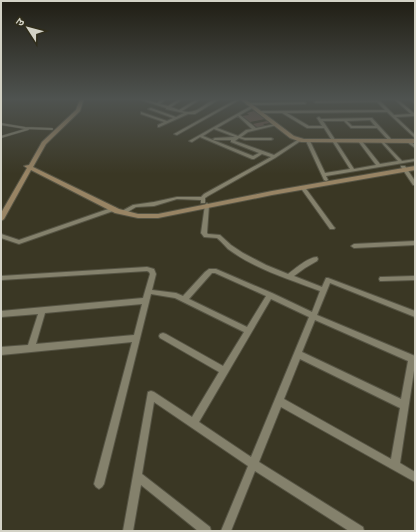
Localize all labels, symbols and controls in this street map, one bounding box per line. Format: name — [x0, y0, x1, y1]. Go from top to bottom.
north arrow — [8, 8, 48, 48]
text: उ — [13, 16, 28, 29]

